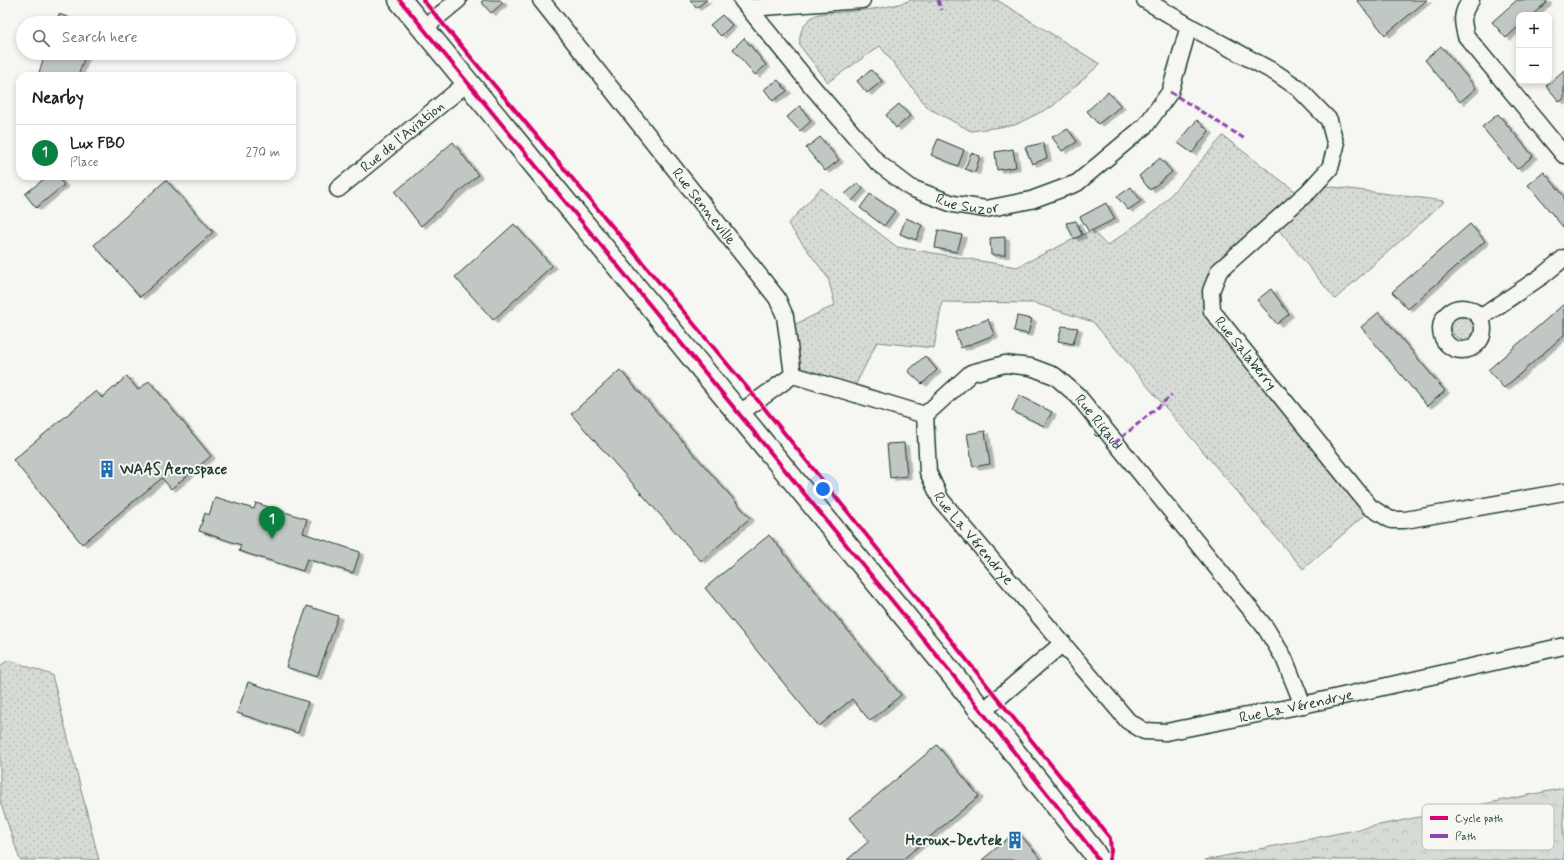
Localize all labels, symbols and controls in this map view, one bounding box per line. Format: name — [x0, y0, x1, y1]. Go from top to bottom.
map controls — [1516, 12, 1552, 84]
button: + — [1516, 12, 1552, 48]
search box — [16, 16, 296, 60]
icon: search — [30, 27, 52, 49]
text: Search here — [62, 28, 138, 48]
button: − — [1516, 48, 1552, 84]
text: Nearby — [32, 87, 84, 109]
street label: Rue de l'Aviation — [357, 97, 449, 178]
text: Lux FBO — [70, 134, 125, 154]
text: 1 — [42, 144, 48, 161]
text: 270 m — [245, 144, 280, 161]
text: Place — [70, 154, 99, 171]
street label: Rue Senneville — [667, 164, 740, 250]
street label: Rue Suzor — [932, 189, 1001, 220]
street label: Rue Salaberry — [1209, 313, 1281, 395]
street label: Rue Rigaud — [1070, 390, 1127, 455]
building icon: WAAS Aerospace — [97, 459, 117, 479]
place label: WAAS Aerospace — [119, 460, 227, 480]
your location — [813, 479, 833, 499]
street label: Rue La Vérendrye — [928, 489, 1018, 590]
pin: 1 — [259, 506, 285, 539]
street label: Rue La Vérendrye — [1238, 685, 1355, 728]
legend — [1422, 804, 1554, 850]
text: Cycle path — [1455, 812, 1503, 826]
building icon: Heroux-Devtek — [1005, 830, 1025, 850]
text: Path — [1455, 830, 1476, 844]
place label: Heroux-Devtek — [905, 831, 1002, 851]

